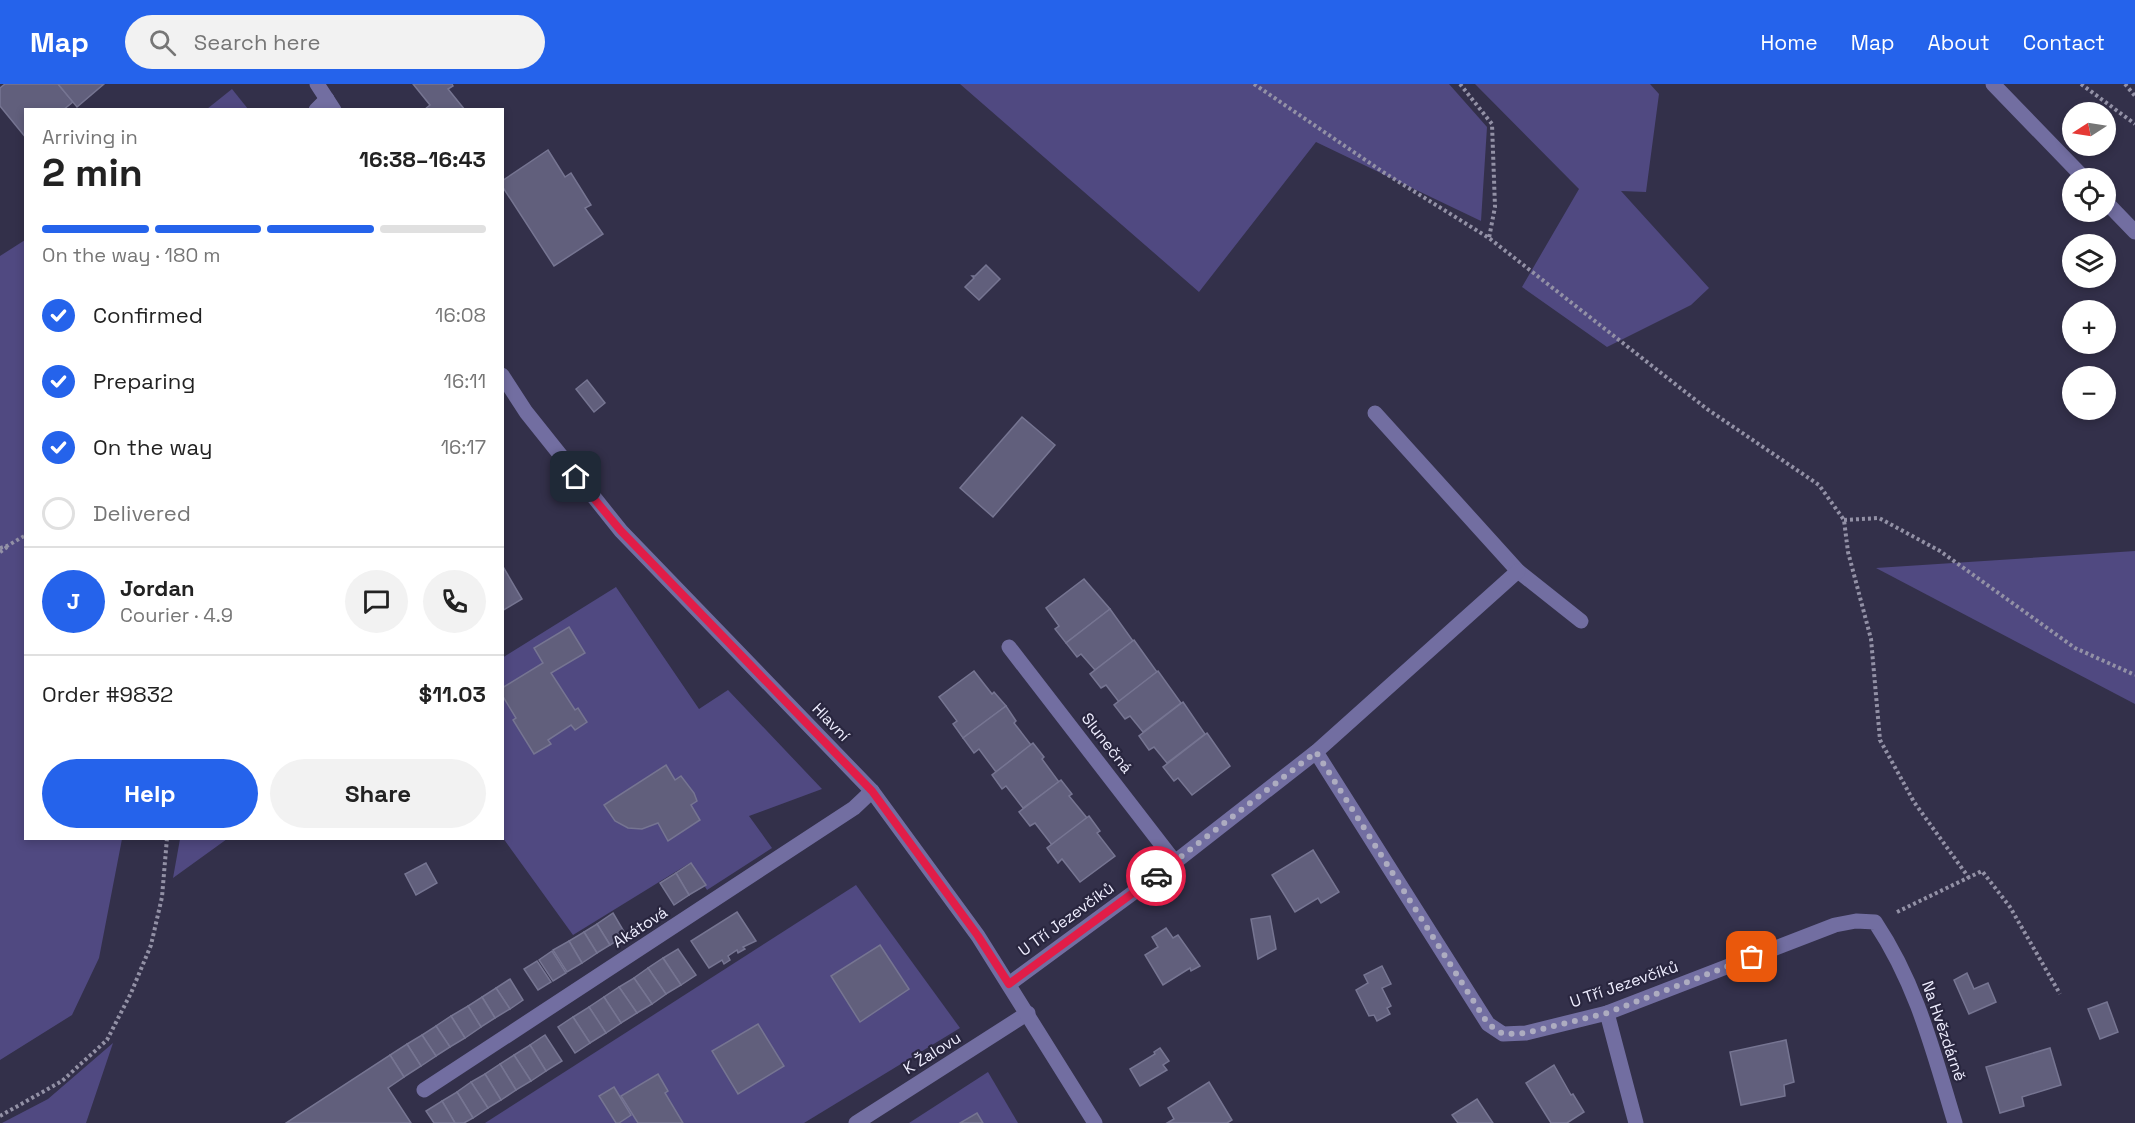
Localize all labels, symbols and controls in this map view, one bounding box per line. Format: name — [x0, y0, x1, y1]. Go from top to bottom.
search box — [125, 15, 545, 69]
text: Map — [30, 24, 89, 60]
icon: search — [146, 26, 179, 59]
text: Search here — [194, 28, 321, 56]
text: Home — [1760, 29, 1818, 56]
text: Map — [1851, 29, 1895, 56]
text: About — [1928, 29, 1990, 56]
text: Contact — [2023, 29, 2105, 56]
north arrow — [2062, 102, 2116, 156]
map controls — [2062, 102, 2116, 420]
text: Arriving in — [42, 124, 138, 150]
text: 16:38–16:43 — [359, 145, 486, 173]
text: 2 min — [42, 148, 143, 197]
button: locate — [2062, 168, 2116, 222]
button: layers — [2062, 234, 2116, 288]
text: On the way · 180 m — [42, 242, 221, 268]
icon: check — [42, 299, 75, 332]
button: + — [2062, 300, 2116, 354]
text: Confirmed — [93, 301, 203, 329]
text: 16:08 — [435, 302, 486, 328]
icon: check — [42, 365, 75, 398]
button: − — [2062, 366, 2116, 420]
text: Preparing — [93, 367, 195, 395]
text: 16:11 — [444, 368, 486, 394]
icon: check — [42, 431, 75, 464]
text: On the way — [93, 433, 212, 461]
text: 16:17 — [441, 434, 486, 460]
pin — [550, 451, 601, 502]
icon: home — [559, 460, 592, 493]
text: Delivered — [93, 499, 191, 527]
button: chat — [345, 570, 408, 633]
button: phone — [423, 570, 486, 633]
text: Jordan — [120, 574, 195, 602]
text: J — [67, 587, 80, 615]
text: Courier · 4.9 — [120, 602, 233, 628]
text: Order #9832 — [42, 680, 173, 708]
text: $11.03 — [419, 680, 486, 708]
street label: Hlavní — [808, 698, 854, 746]
street label: Slunečná — [1077, 708, 1137, 778]
button: Help — [42, 759, 258, 828]
button: Share — [270, 759, 486, 828]
courier — [1126, 846, 1186, 906]
icon: car — [1140, 860, 1173, 893]
street label: U Tří Jezevčíků — [1014, 877, 1118, 961]
street label: Akátová — [609, 901, 671, 953]
pin — [1726, 931, 1777, 982]
icon: bag — [1735, 940, 1768, 973]
street label: U Tří Jezevčíků — [1567, 956, 1681, 1012]
street label: Na Hvězdárně — [1917, 978, 1971, 1084]
street label: K Žalovu — [899, 1027, 965, 1079]

